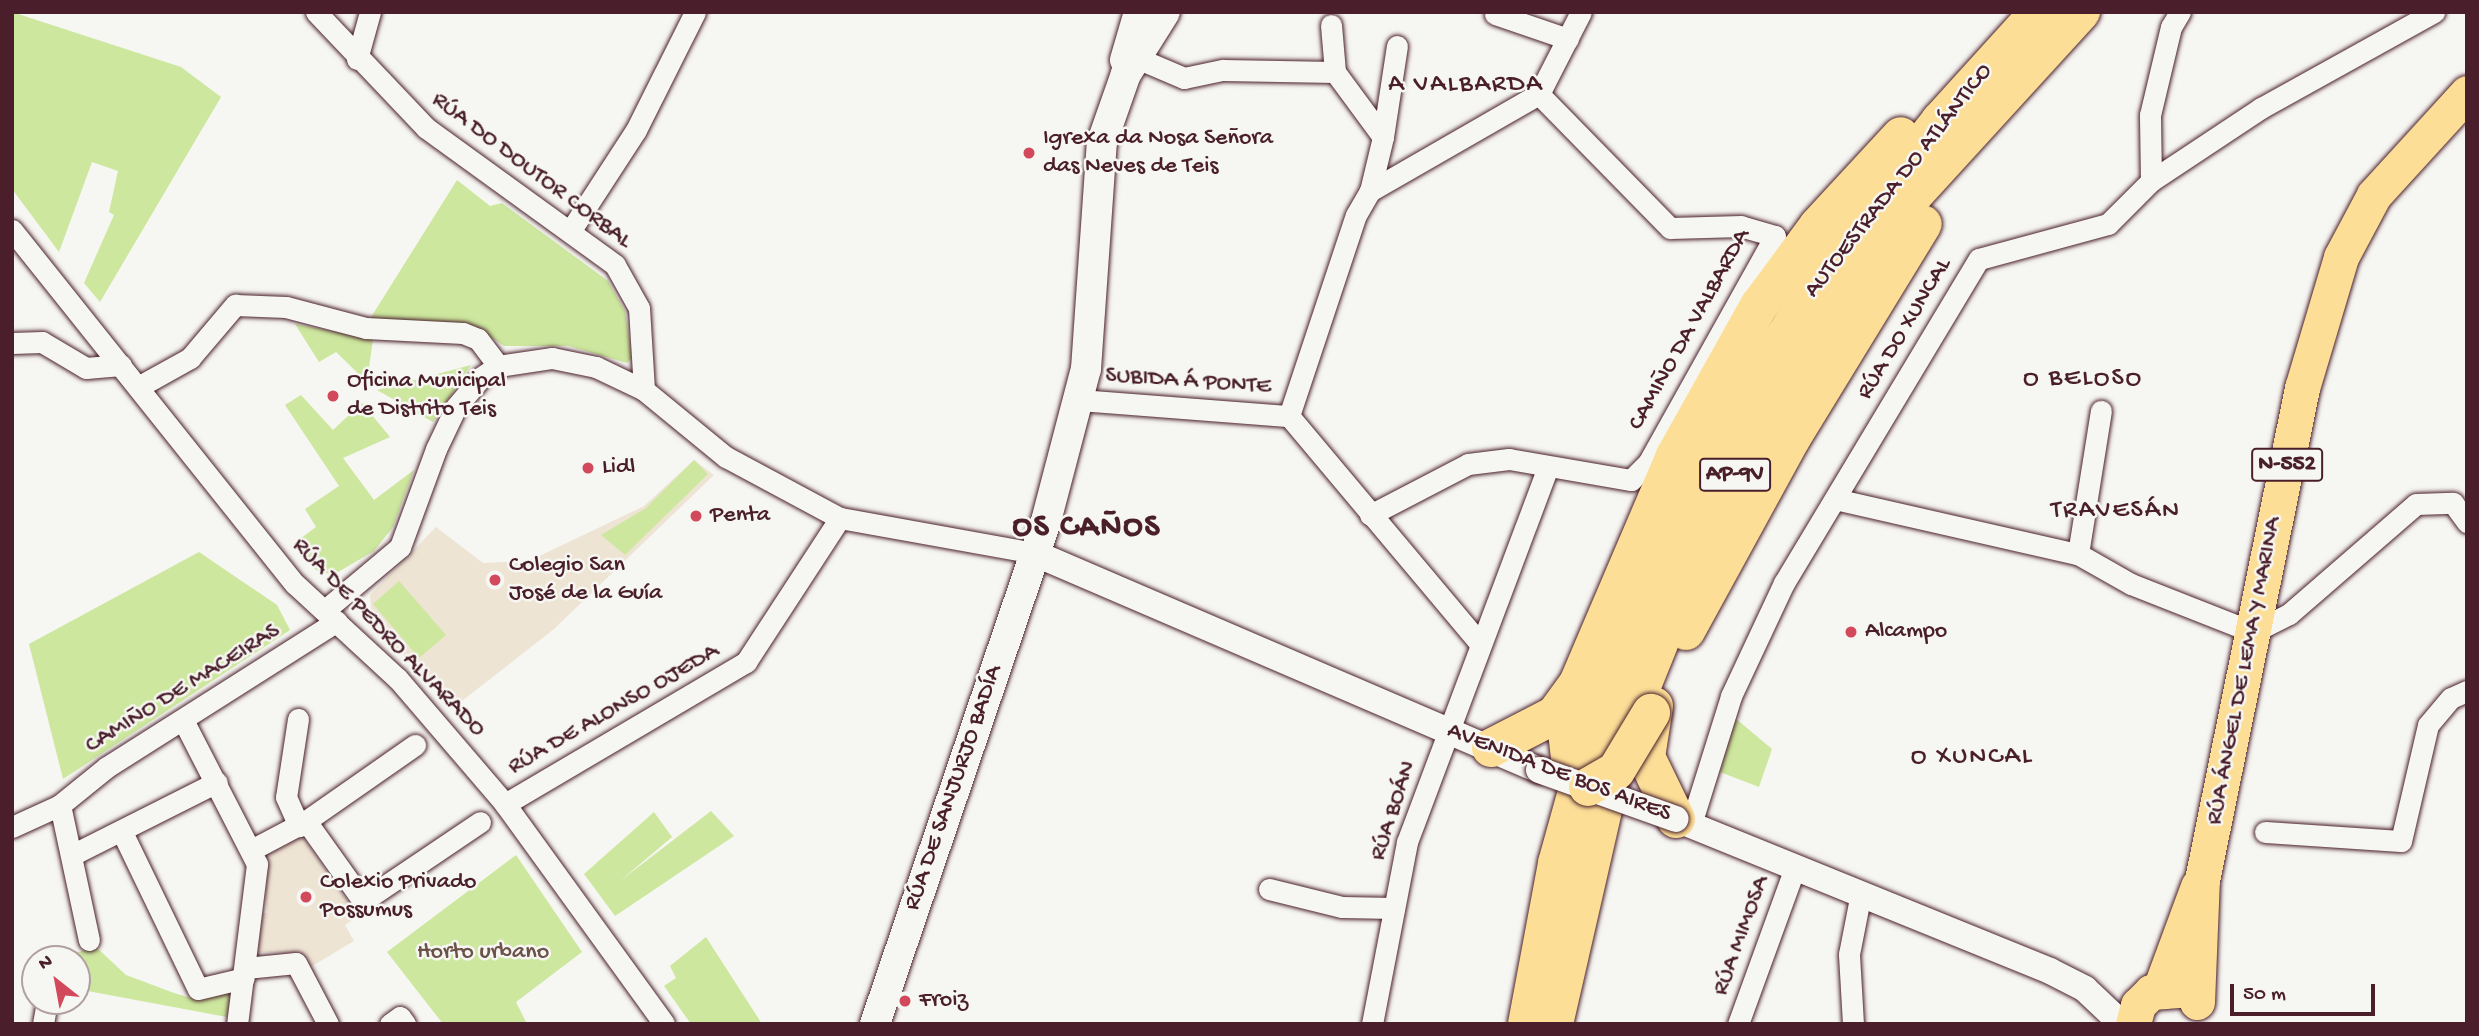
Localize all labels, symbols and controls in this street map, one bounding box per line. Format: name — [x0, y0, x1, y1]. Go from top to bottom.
street label: AUTOESTRADA DO ATLÁNTICO — [1799, 58, 1999, 304]
district label: A VALBARDA — [1390, 70, 1542, 102]
street label: RÚA DO DOUTOR CORBAL — [425, 86, 637, 256]
place label: Igrexa da Nosa Señora das Neves de Teis — [1043, 125, 1273, 181]
marker: Igrexa da Nosa Señora das Neves de Teis — [1021, 145, 1037, 161]
street label: CAMIÑO DA VALBARDA — [1623, 224, 1757, 436]
street label: RÚA DO XUNCAL — [1851, 253, 1959, 405]
street label: SUBIDA Á PONTE — [1104, 362, 1272, 402]
district label: O BELOSO — [2024, 364, 2142, 396]
place label: Oficina Municipal de Distrito Teis — [347, 368, 506, 424]
marker: Oficina Municipal de Distrito Teis — [325, 388, 341, 404]
road number: N-552 — [2250, 446, 2324, 485]
place label: Lidl — [602, 454, 635, 482]
road number: AP-9V — [1698, 456, 1772, 495]
marker: Lidl — [580, 460, 596, 476]
district label: TRAVESÁN — [2052, 496, 2180, 528]
place label: Penta — [710, 502, 770, 530]
marker: Penta — [688, 508, 704, 524]
district label: OS CAÑOS — [1014, 509, 1160, 547]
street label: RÚA ÁNGEL DE LEMA Y MARINA — [2201, 515, 2289, 827]
street label: RÚA DE PEDRO ALVARADO — [285, 532, 491, 744]
place label: Colegio San José de la Guía — [509, 552, 662, 608]
marker: Colegio San José de la Guía — [487, 572, 503, 588]
street label: CAMIÑO DE MACEIRAS — [80, 617, 286, 761]
place label: Alcampo — [1865, 618, 1947, 646]
marker: Alcampo — [1843, 624, 1859, 640]
street label: RÚA DE ALONSO OJEDA — [503, 638, 725, 782]
street label: RÚA DE SANJURJO BADÍA — [898, 662, 1010, 914]
street label: AVENIDA DE BOS AIRES — [1443, 717, 1675, 829]
district label: O XUNCAL — [1912, 742, 2032, 774]
street label: RÚA BOÁN — [1364, 758, 1424, 864]
place label: Colexio Privado Possumus — [320, 869, 476, 925]
street label: RÚA MIMOSA — [1707, 872, 1777, 1000]
marker: Colexio Privado Possumus — [298, 889, 314, 905]
park label: Horto urbano — [417, 939, 549, 967]
north arrow — [21, 945, 91, 1015]
text: N — [35, 950, 57, 976]
scale bar — [2234, 970, 2379, 1014]
text: 50 m — [2243, 983, 2286, 1008]
place label: Froiz — [919, 987, 968, 1015]
marker: Froiz — [897, 993, 913, 1009]

